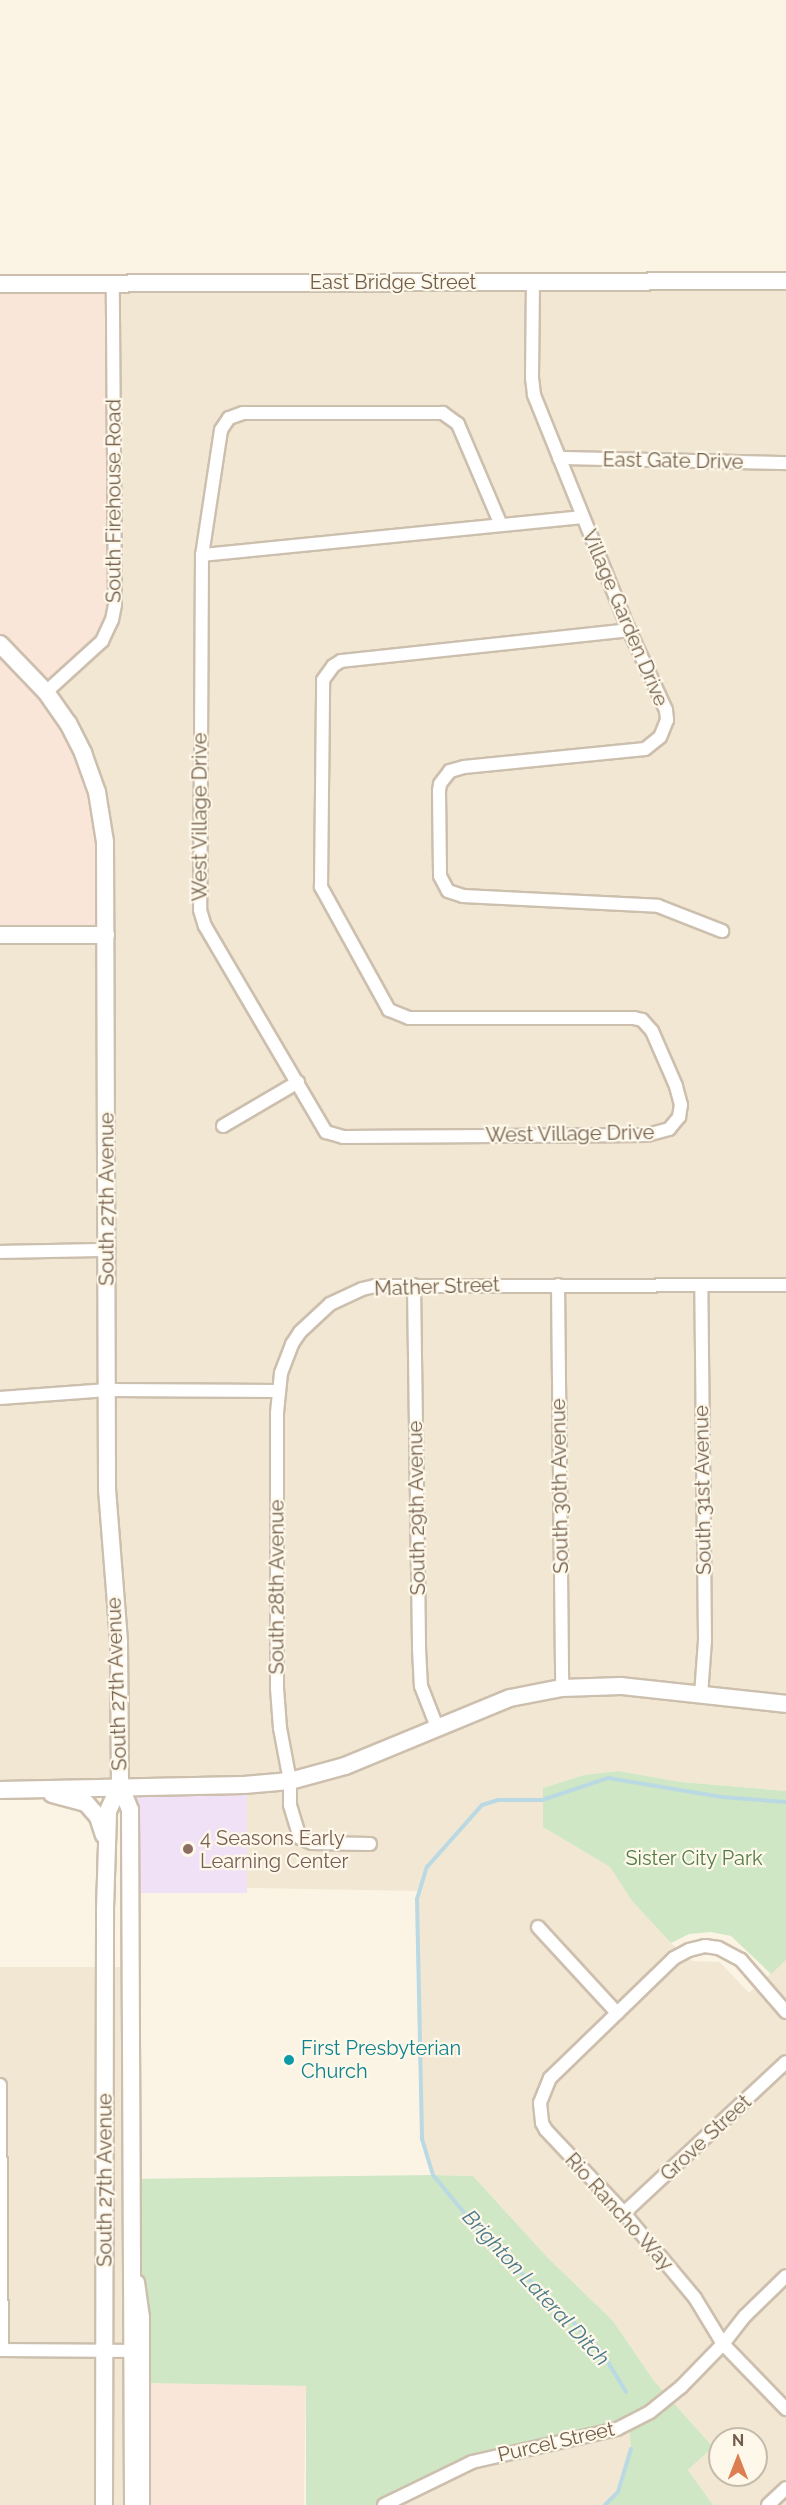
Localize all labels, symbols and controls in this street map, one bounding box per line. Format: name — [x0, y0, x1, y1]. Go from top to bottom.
street label: East Bridge Street — [310, 270, 476, 294]
street label: South Firehouse Road — [102, 399, 126, 603]
street label: East Gate Drive — [602, 448, 744, 474]
street label: Village Garden Drive — [577, 526, 673, 710]
street label: West Village Drive — [188, 732, 212, 902]
street label: South 27th Avenue — [95, 1112, 119, 1286]
street label: West Village Drive — [485, 1121, 655, 1147]
street label: Mather Street — [374, 1273, 500, 1301]
street label: South 30th Avenue — [546, 1398, 574, 1574]
street label: South 31st Avenue — [690, 1405, 716, 1575]
street label: South 29th Avenue — [403, 1420, 431, 1596]
street label: South 28th Avenue — [265, 1499, 289, 1675]
street label: South 27th Avenue — [102, 1597, 132, 1771]
place label: 4 Seasons Early Learning Center — [200, 1826, 349, 1873]
marker: 4 Seasons Early Learning Center — [181, 1842, 195, 1856]
park label: Sister City Park — [625, 1846, 763, 1870]
place label: First Presbyterian Church — [301, 2036, 461, 2083]
marker: First Presbyterian Church — [282, 2053, 296, 2067]
street label: Grove Street — [656, 2090, 756, 2186]
street label: South 27th Avenue — [93, 2093, 117, 2267]
street label: Rio Rancho Way — [560, 2148, 678, 2276]
water label: Brighton Lateral Ditch — [457, 2205, 615, 2371]
street label: Purcel Street — [495, 2417, 617, 2467]
north arrow — [708, 2427, 768, 2487]
text: N — [732, 2431, 744, 2450]

